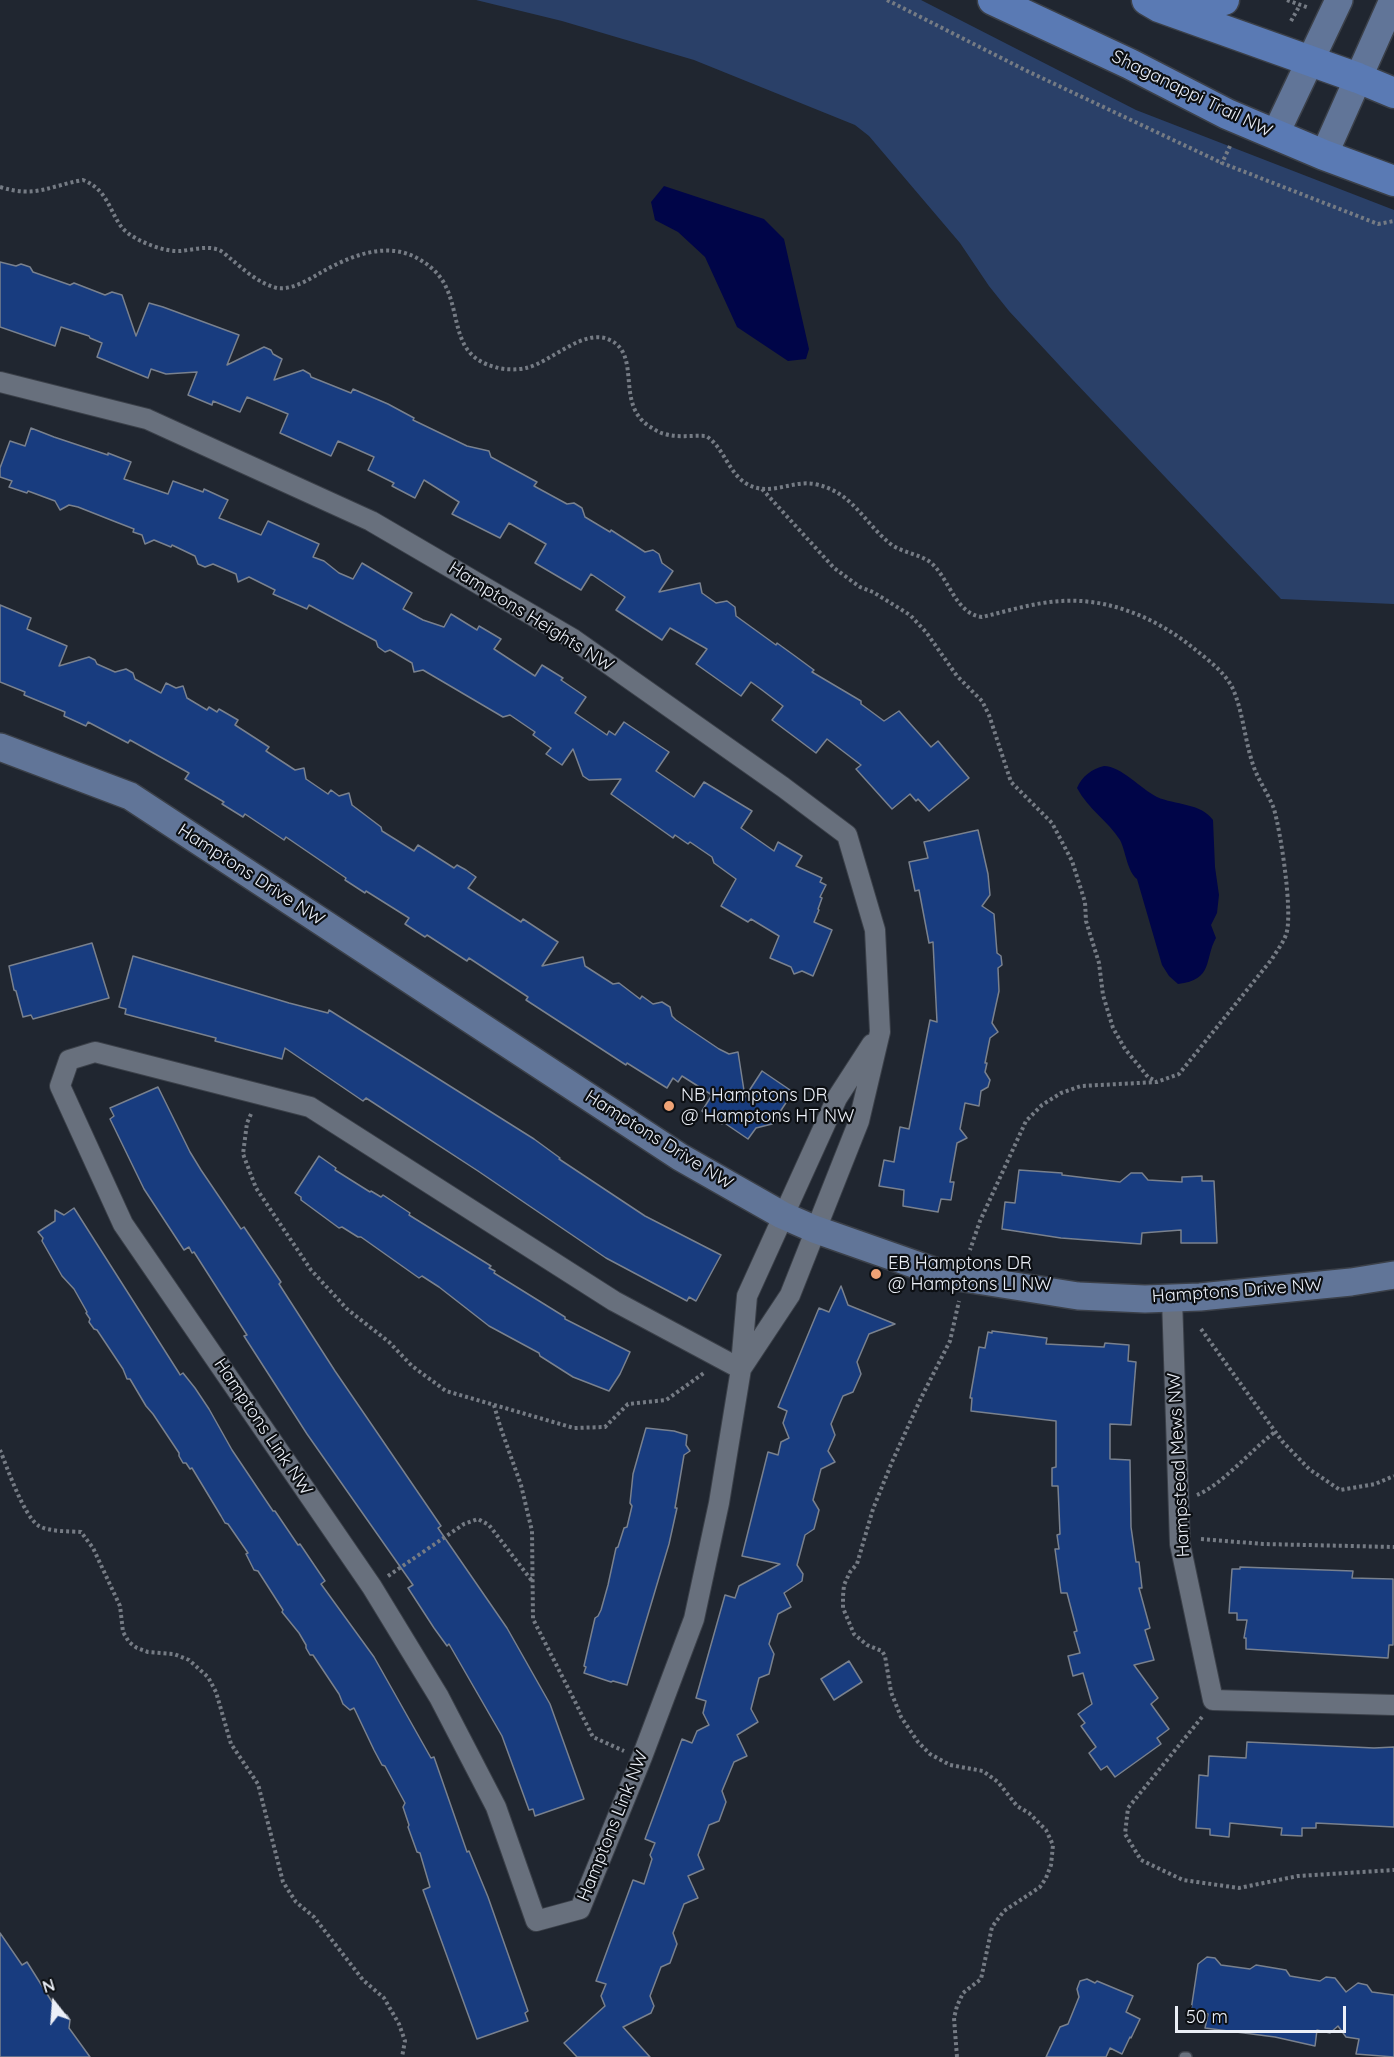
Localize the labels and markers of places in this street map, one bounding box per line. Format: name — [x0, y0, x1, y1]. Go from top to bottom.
place label: NB Hamptons DR @ Hamptons HT NW — [681, 1085, 854, 1128]
marker: NB Hamptons DR @ Hamptons HT NW — [662, 1099, 676, 1113]
place label: EB Hamptons DR @ Hamptons LI NW — [888, 1253, 1052, 1296]
marker: EB Hamptons DR @ Hamptons LI NW — [869, 1267, 883, 1281]

